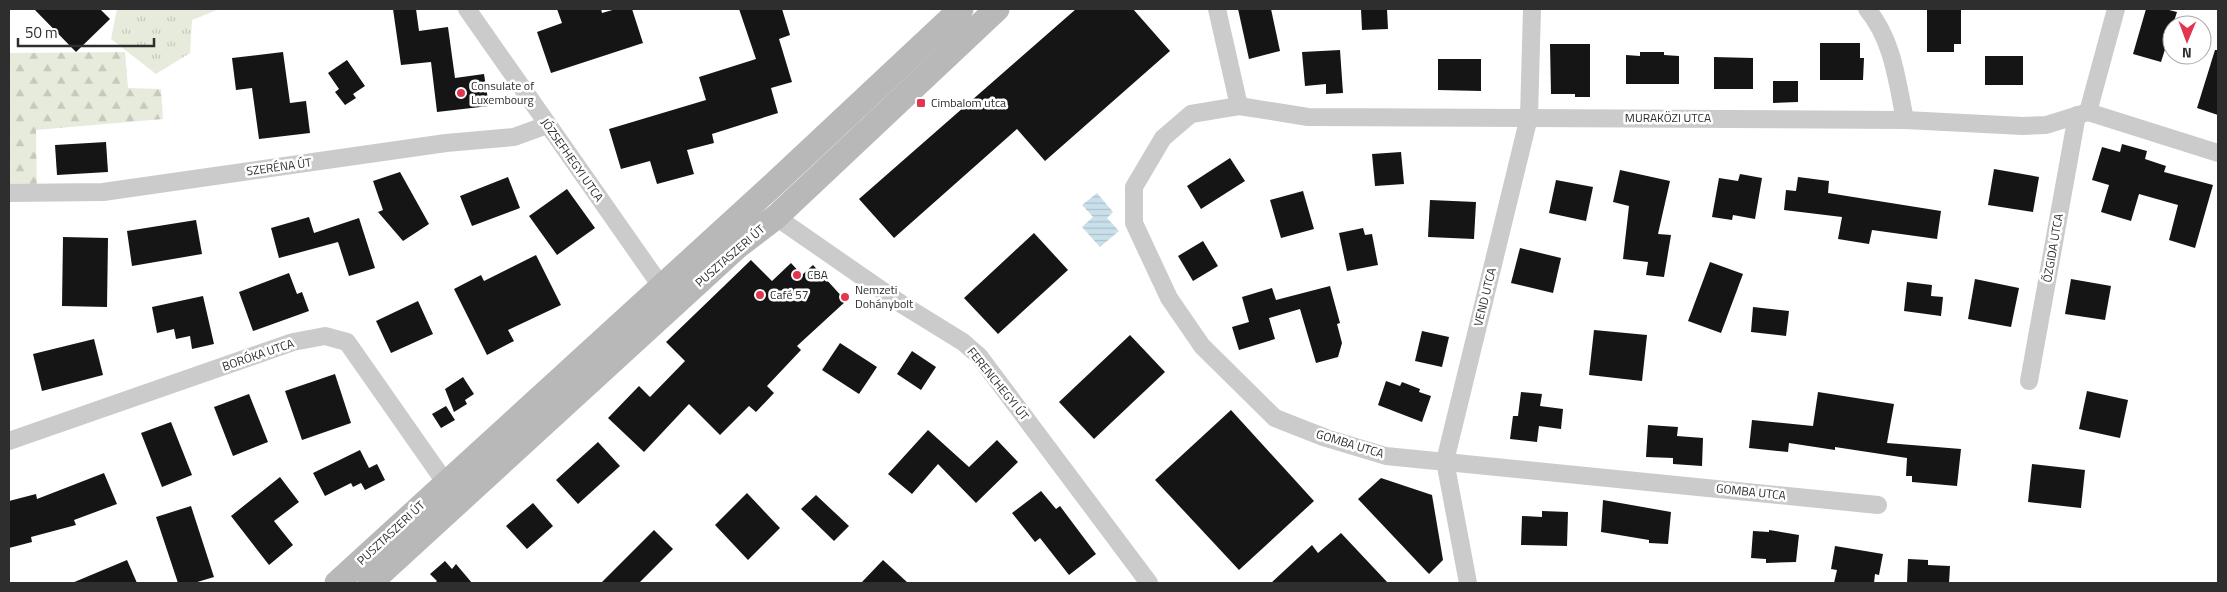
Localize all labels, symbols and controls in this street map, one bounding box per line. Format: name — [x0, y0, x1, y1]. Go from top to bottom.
scale bar — [18, 15, 154, 47]
north arrow — [2162, 15, 2212, 65]
text: 50 m — [25, 21, 58, 44]
text: N — [2182, 43, 2192, 64]
place label: Consulate of Luxembourg — [471, 76, 534, 109]
marker: Consulate of Luxembourg — [455, 87, 467, 99]
place label: Cimbalom utca — [931, 93, 1006, 112]
marker: Cimbalom utca — [915, 97, 927, 109]
street label: MURAKÖZI UTCA — [1625, 108, 1711, 127]
street label: JÓZSEFHEGYI UTCA — [536, 114, 608, 206]
street label: SZERÉNA ÚT — [245, 152, 313, 180]
street label: ŐZGIDA UTCA — [2037, 212, 2068, 284]
street label: PUSZTASZERI ÚT — [691, 219, 769, 291]
place label: CBA — [807, 265, 828, 284]
street label: VEND UTCA — [1468, 266, 1501, 328]
marker: CBA — [791, 269, 803, 281]
place label: Nemzeti Dohánybolt — [855, 280, 914, 313]
place label: Café 57 — [770, 285, 809, 304]
marker: Café 57 — [754, 289, 766, 301]
marker: Nemzeti Dohánybolt — [839, 291, 851, 303]
street label: BORÓKA UTCA — [219, 333, 296, 376]
street label: FERENCHEGYI ÚT — [963, 343, 1034, 425]
street label: GOMBA UTCA — [1314, 424, 1386, 463]
street label: GOMBA UTCA — [1715, 478, 1787, 505]
street label: PUSZTASZERI ÚT — [352, 495, 430, 569]

